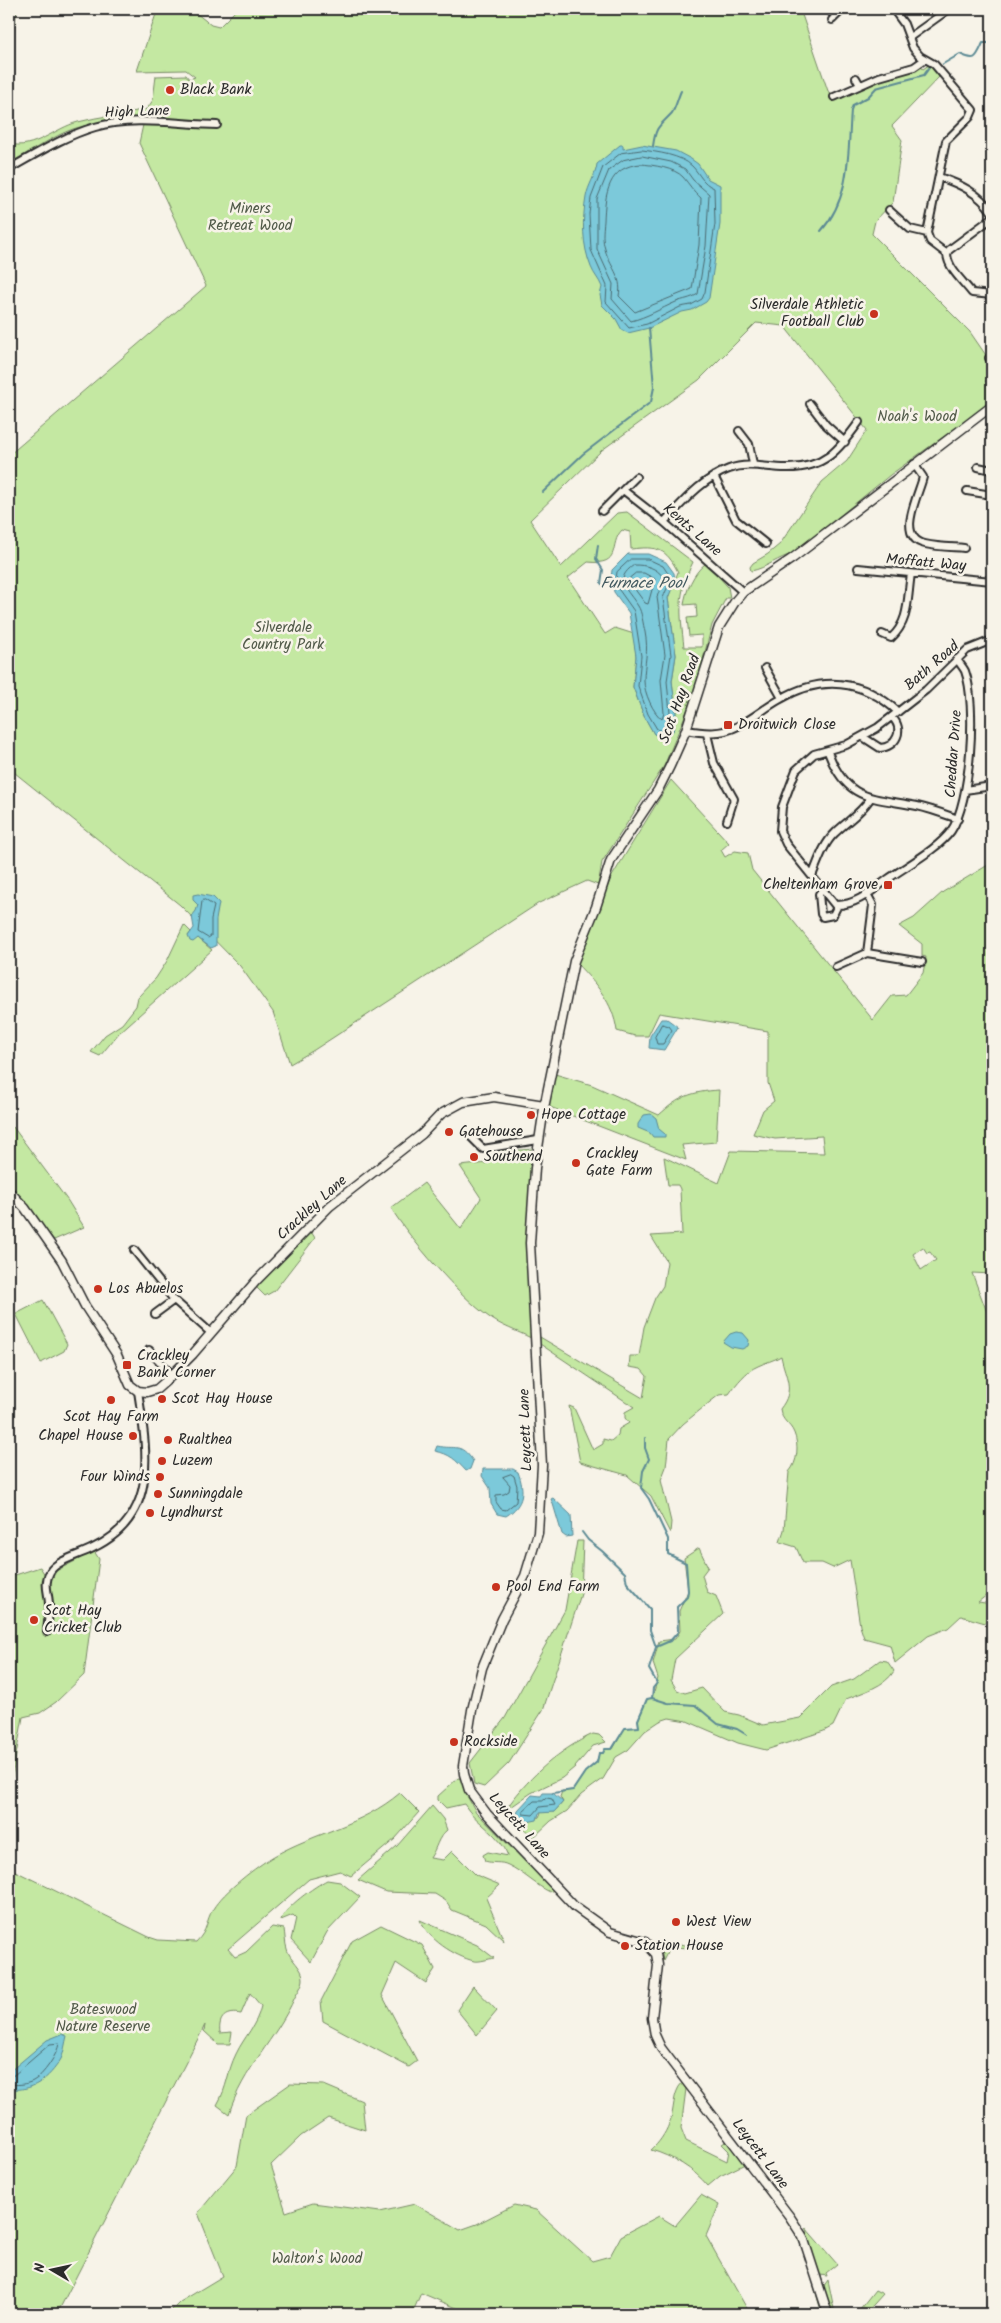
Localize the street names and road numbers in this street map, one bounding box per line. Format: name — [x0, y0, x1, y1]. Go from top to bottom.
street label: High Lane — [104, 99, 170, 125]
street label: Kents Lane — [657, 497, 727, 563]
street label: Moffatt Way — [885, 548, 968, 579]
street label: Bath Road — [899, 635, 965, 697]
street label: Scot Hay Road — [653, 650, 707, 747]
street label: Cheddar Drive — [939, 709, 969, 799]
street label: Crackley Lane — [271, 1169, 353, 1246]
street label: Leycett Lane — [513, 1388, 539, 1472]
street label: Leycett Lane — [482, 1787, 556, 1865]
street label: Leycett Lane — [725, 2114, 795, 2195]

